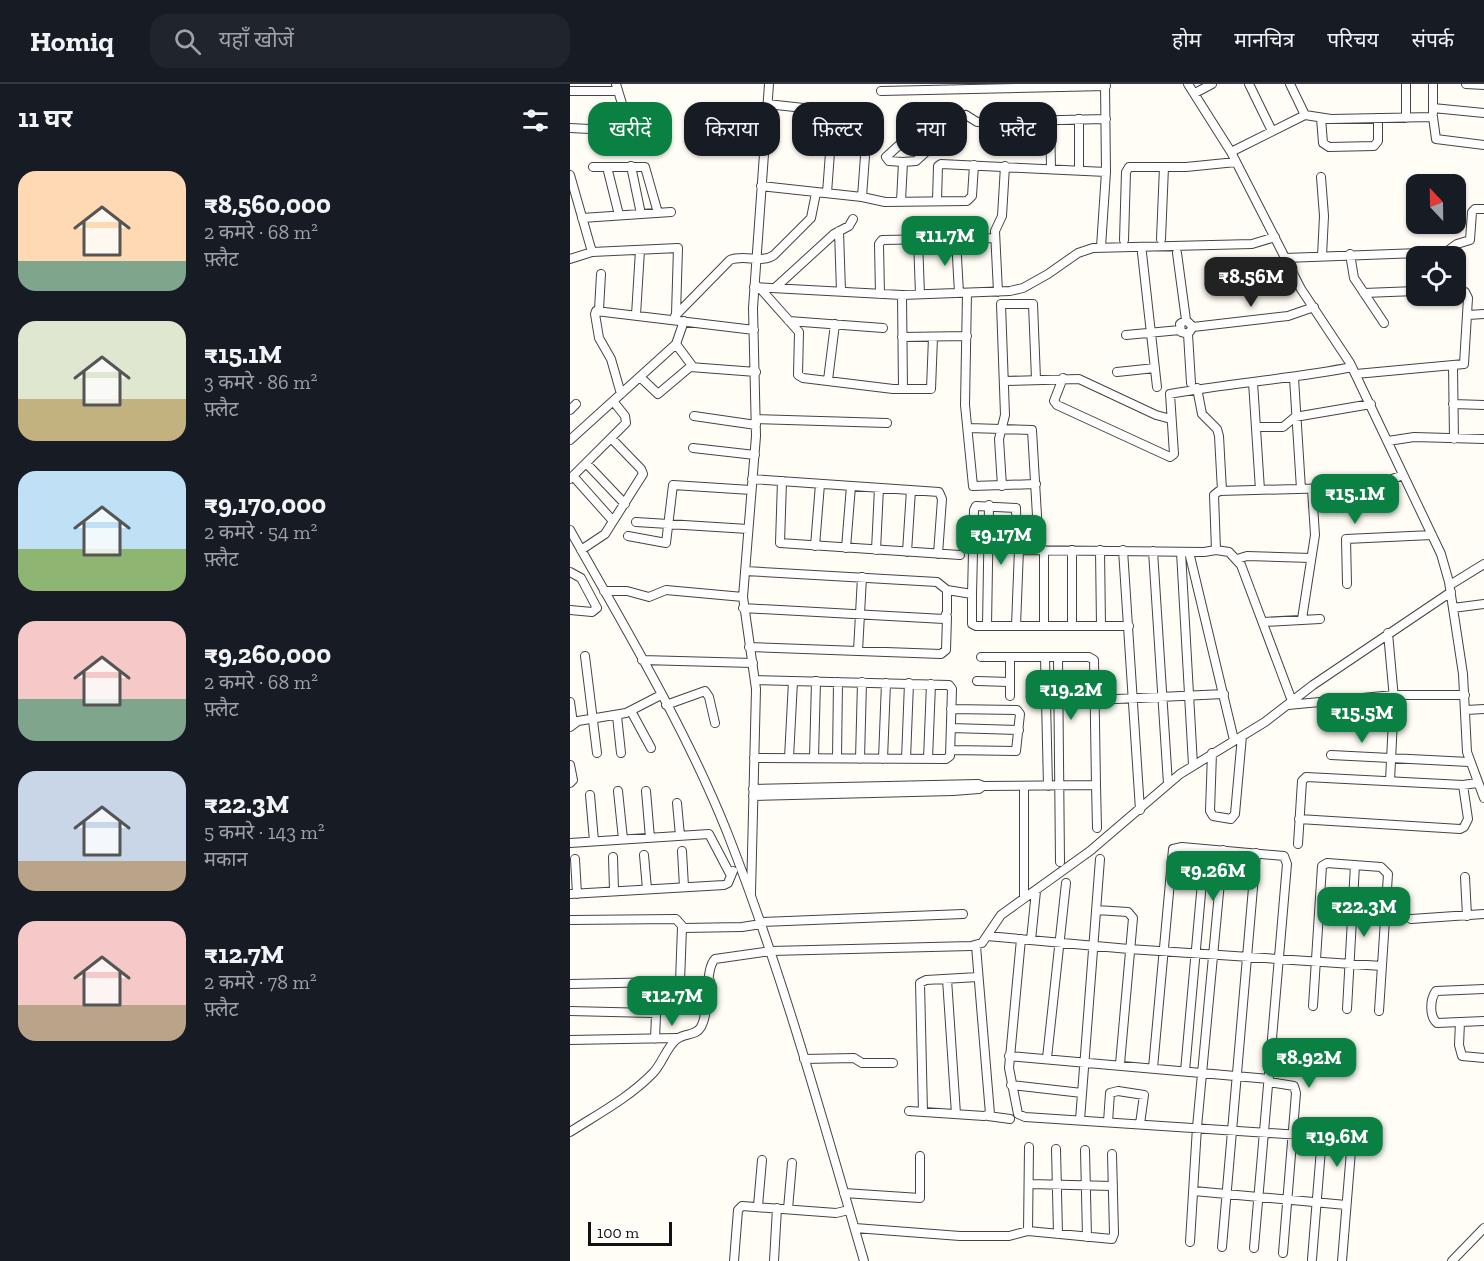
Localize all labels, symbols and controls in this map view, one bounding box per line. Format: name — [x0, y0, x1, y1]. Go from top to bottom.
search box — [150, 14, 570, 68]
text: Homiq — [30, 25, 114, 58]
icon: search — [171, 25, 204, 58]
text: यहाँ खोजें — [219, 26, 294, 53]
text: होम — [1172, 27, 1201, 52]
text: मानचित्र — [1234, 27, 1294, 52]
text: परिचय — [1327, 27, 1379, 52]
text: संपर्क — [1412, 27, 1454, 52]
text: 11 घर — [18, 102, 72, 134]
chip: खरीदें — [588, 102, 672, 156]
chip: किराया — [684, 102, 780, 156]
chip: फ़िल्टर — [792, 102, 884, 156]
chip: नया — [896, 102, 967, 156]
chip: फ़्लैट — [979, 102, 1057, 156]
icon: filters — [519, 104, 552, 137]
north arrow — [1406, 174, 1466, 234]
map controls — [1406, 174, 1466, 306]
text: ₹8,560,000 — [204, 188, 331, 220]
icon: home — [66, 195, 138, 267]
pin: ₹11.7M — [896, 216, 994, 267]
text: 2 कमरे · 68 m² — [204, 220, 318, 244]
text: ₹11.7M — [916, 223, 974, 247]
button: locate — [1406, 246, 1466, 306]
text: फ़्लैट — [204, 247, 239, 271]
pin: ₹8.56M — [1202, 257, 1300, 308]
text: ₹8.56M — [1218, 264, 1284, 288]
text: ₹15.1M — [204, 338, 282, 370]
icon: home — [66, 345, 138, 417]
text: 3 कमरे · 86 m² — [204, 370, 317, 394]
text: फ़्लैट — [204, 397, 239, 421]
pin: ₹15.1M — [1306, 474, 1404, 525]
text: ₹15.1M — [1325, 481, 1385, 505]
text: ₹9,170,000 — [204, 488, 326, 520]
icon: home — [66, 495, 138, 567]
pin: ₹9.17M — [952, 515, 1050, 566]
text: 2 कमरे · 54 m² — [204, 520, 318, 544]
text: ₹9.17M — [970, 522, 1032, 546]
text: फ़्लैट — [204, 547, 239, 571]
text: ₹9,260,000 — [204, 638, 331, 670]
icon: home — [66, 645, 138, 717]
text: 2 कमरे · 68 m² — [204, 670, 318, 694]
pin: ₹19.2M — [1022, 670, 1120, 721]
text: ₹19.2M — [1040, 677, 1102, 701]
pin: ₹15.5M — [1313, 693, 1411, 744]
text: फ़्लैट — [204, 697, 239, 721]
text: ₹15.5M — [1331, 700, 1393, 724]
text: ₹22.3M — [204, 788, 289, 820]
icon: home — [66, 795, 138, 867]
text: 5 कमरे · 143 m² — [204, 820, 325, 844]
text: मकान — [204, 847, 248, 871]
pin: ₹9.26M — [1164, 851, 1262, 902]
text: ₹9.26M — [1180, 858, 1246, 882]
pin: ₹22.3M — [1315, 887, 1413, 938]
text: ₹22.3M — [1331, 894, 1397, 918]
text: ₹12.7M — [204, 938, 284, 970]
icon: home — [66, 945, 138, 1017]
text: 2 कमरे · 78 m² — [204, 970, 317, 994]
pin: ₹12.7M — [623, 976, 721, 1027]
text: ₹12.7M — [641, 983, 703, 1007]
text: फ़्लैट — [204, 997, 239, 1021]
pin: ₹8.92M — [1260, 1038, 1358, 1089]
text: ₹8.92M — [1276, 1045, 1342, 1069]
pin: ₹19.6M — [1288, 1117, 1386, 1168]
text: ₹19.6M — [1306, 1124, 1368, 1148]
scale bar — [588, 1219, 672, 1246]
text: 100 m — [597, 1223, 639, 1242]

